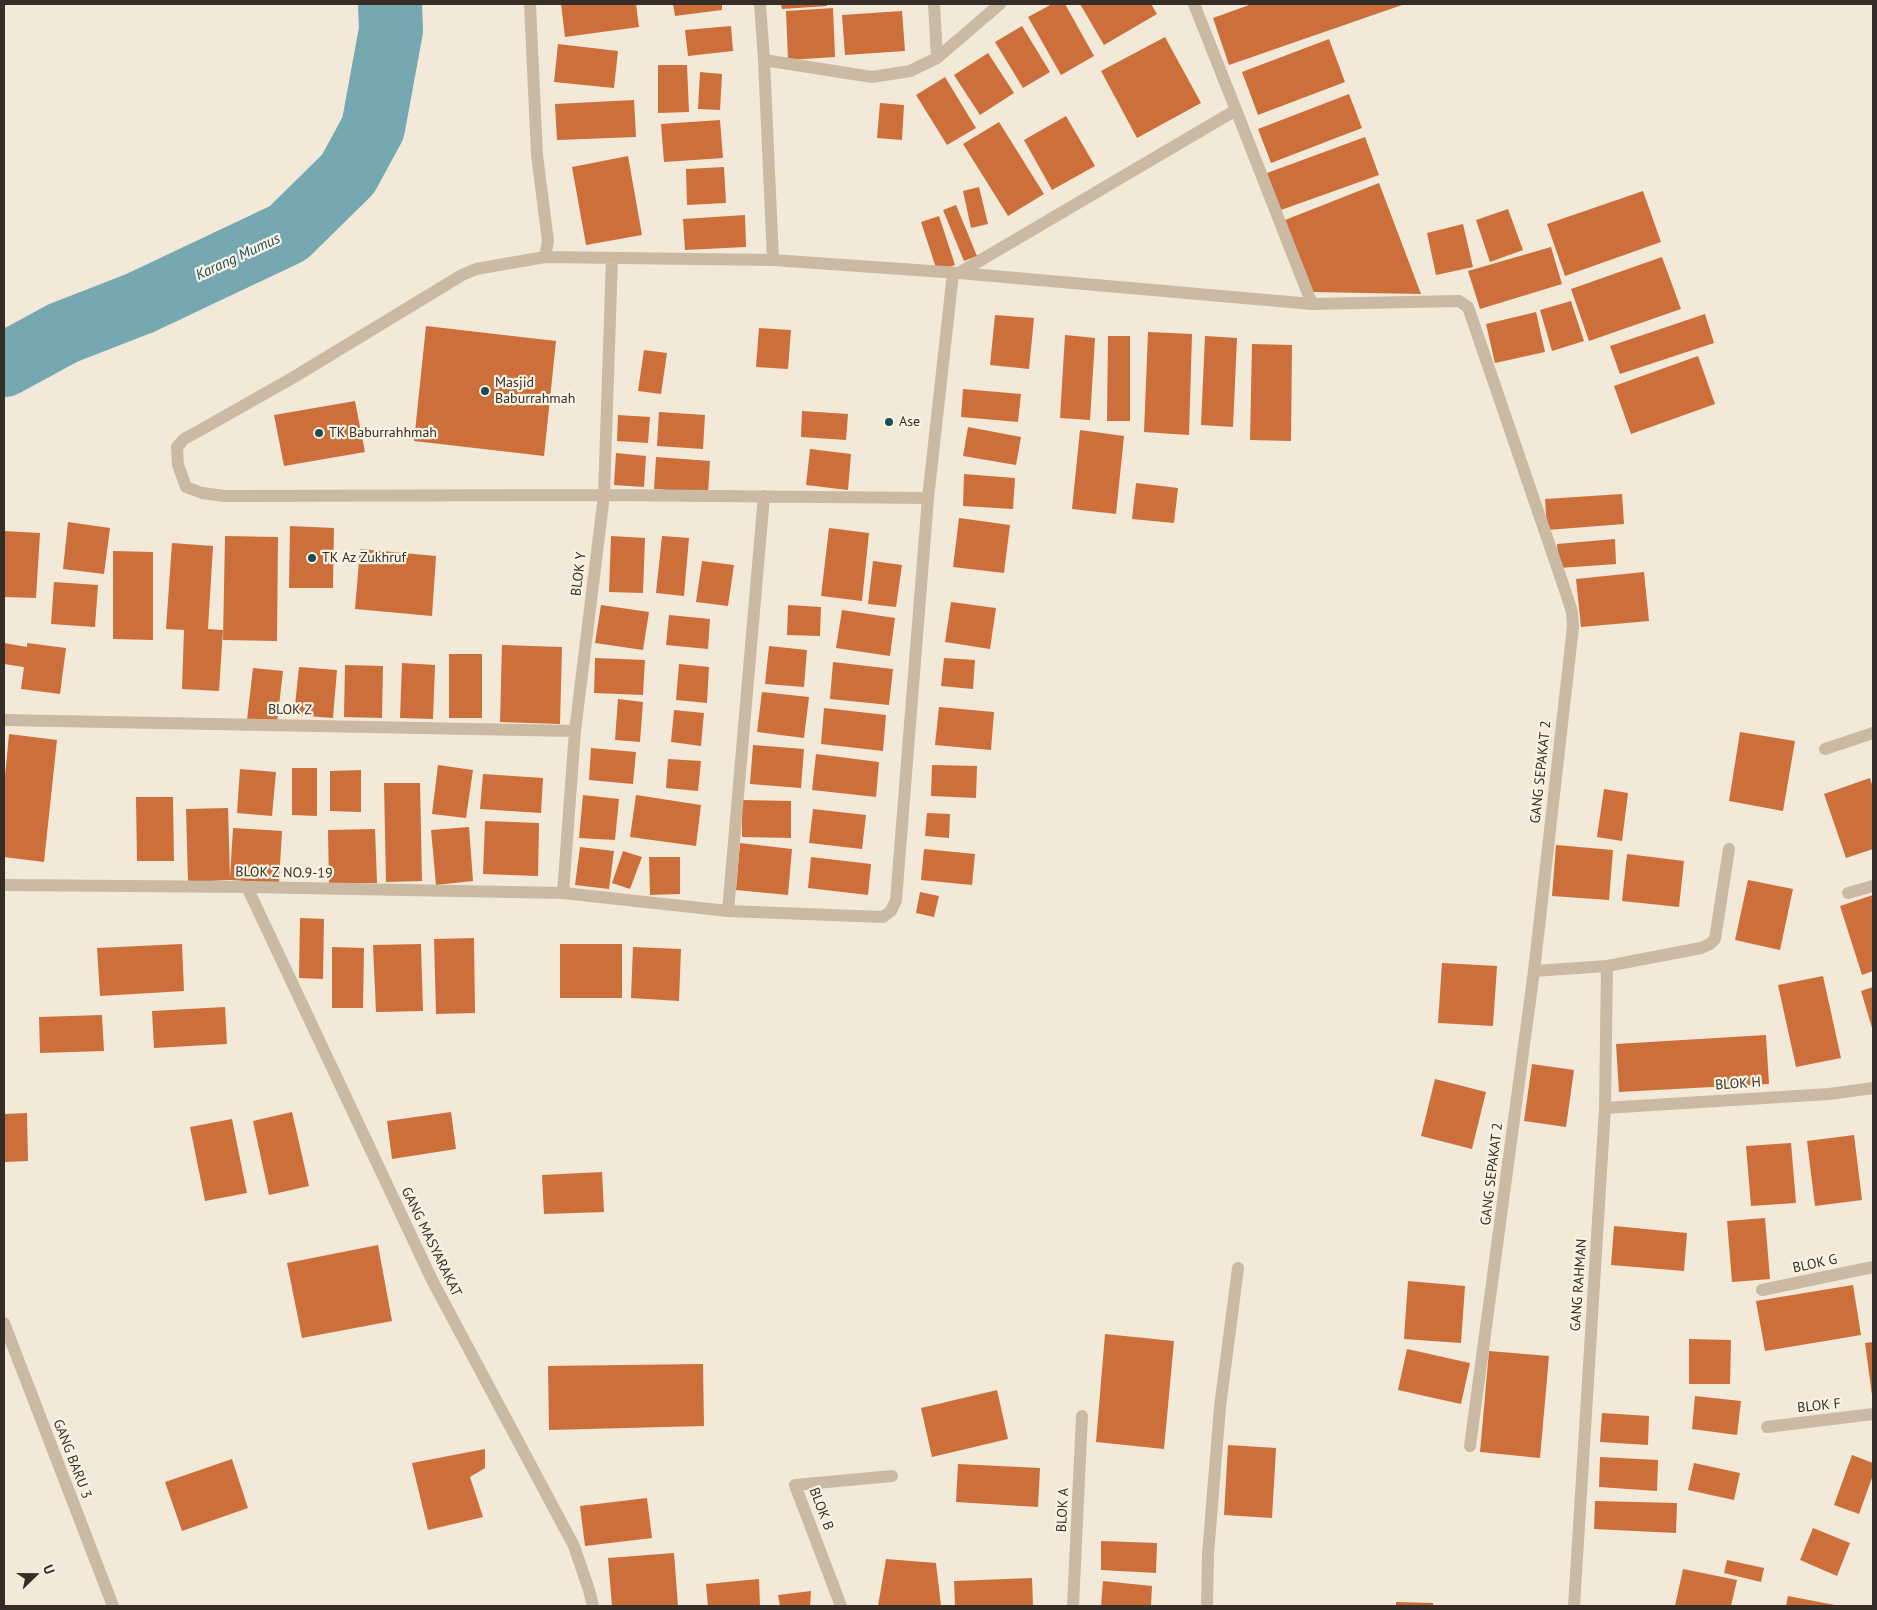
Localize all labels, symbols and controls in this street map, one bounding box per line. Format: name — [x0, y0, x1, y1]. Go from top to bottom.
water label: Karang Mumus — [193, 230, 283, 284]
place label: Masjid Baburrahmah — [495, 375, 575, 408]
marker: Masjid Baburrahmah — [479, 385, 491, 397]
place label: Ase — [899, 414, 920, 430]
marker: Ase — [883, 416, 895, 428]
place label: TK Baburrahhmah — [329, 425, 437, 441]
marker: TK Baburrahhmah — [313, 427, 325, 439]
place label: TK Az Zukhruf — [322, 550, 406, 566]
street label: BLOK Y — [568, 551, 590, 597]
marker: TK Az Zukhruf — [306, 552, 318, 564]
street label: BLOK Z — [268, 701, 312, 719]
street label: GANG SEPAKAT 2 — [1527, 720, 1555, 824]
street label: BLOK Z NO.9-19 — [235, 864, 333, 882]
street label: BLOK H — [1715, 1074, 1761, 1094]
street label: GANG SEPAKAT 2 — [1477, 1122, 1507, 1226]
street label: GANG MASYARAKAT — [397, 1185, 465, 1299]
street label: GANG RAHMAN — [1567, 1238, 1591, 1332]
street label: BLOK G — [1791, 1251, 1839, 1277]
street label: BLOK F — [1796, 1395, 1842, 1417]
street label: GANG BARU 3 — [49, 1417, 95, 1501]
street label: BLOK B — [805, 1485, 837, 1533]
street label: BLOK A — [1053, 1487, 1073, 1533]
north arrow — [10, 1550, 60, 1600]
text: U — [39, 1562, 59, 1577]

